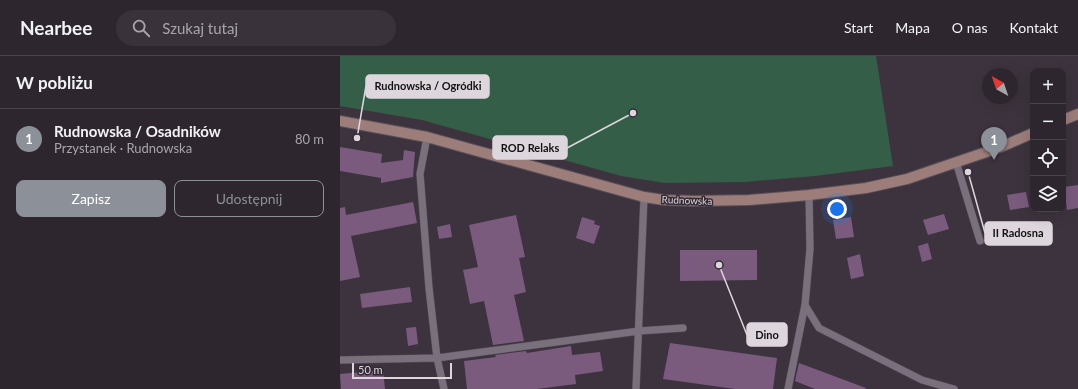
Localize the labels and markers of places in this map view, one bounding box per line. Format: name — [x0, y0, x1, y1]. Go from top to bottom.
callout: Rudnowska / Ogródki — [366, 75, 489, 98]
pin: 1 — [981, 127, 1007, 160]
callout: ROD Relaks — [493, 136, 567, 159]
callout: II Radosna — [985, 222, 1052, 245]
callout: Dino — [747, 323, 787, 346]

